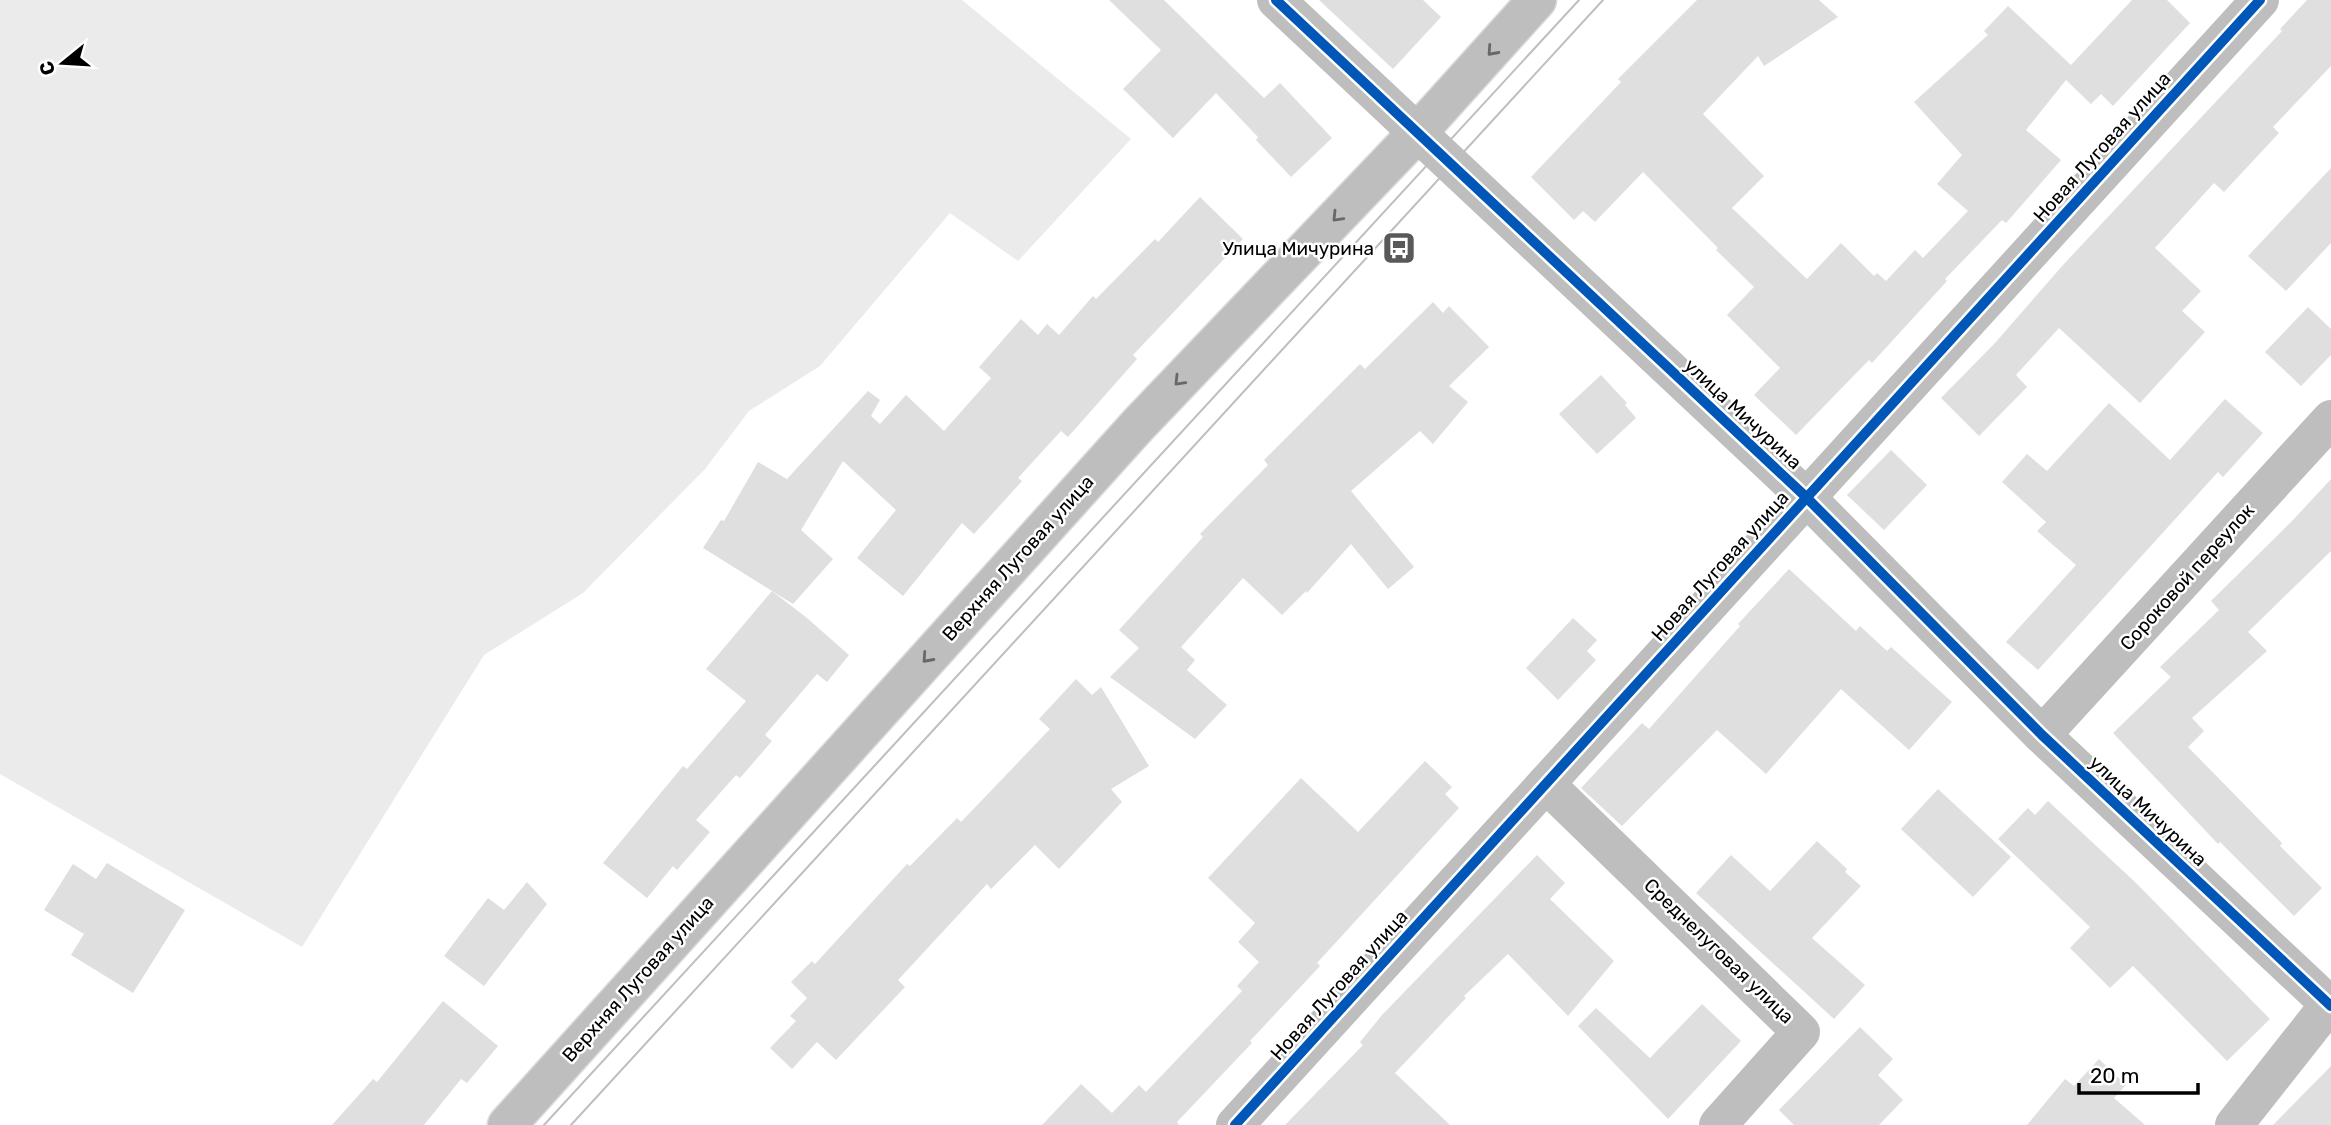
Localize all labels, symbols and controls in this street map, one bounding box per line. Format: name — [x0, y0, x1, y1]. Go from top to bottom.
north arrow — [28, 28, 98, 98]
one-way arrow — [1487, 43, 1500, 56]
text: С — [34, 58, 60, 78]
street label: Новая Луговая улица — [2029, 67, 2175, 227]
one-way arrow — [1332, 209, 1345, 222]
bus stop icon: Улица Мичурина — [1380, 229, 1418, 267]
place label: Улица Мичурина — [1222, 237, 1374, 260]
street label: улица Мичурина — [1680, 354, 1806, 474]
one-way arrow — [1175, 373, 1188, 386]
street label: Верхняя Луговая улица — [937, 470, 1099, 646]
street label: Новая Луговая улица — [1647, 486, 1793, 646]
street label: Сороковой переулок — [2115, 499, 2259, 655]
one-way arrow — [923, 650, 936, 663]
street label: улица Мичурина — [2085, 751, 2211, 871]
street label: Среднелуговая улица — [1639, 874, 1799, 1028]
street label: Верхняя Луговая улица — [557, 891, 719, 1067]
street label: Новая Луговая улица — [1266, 905, 1412, 1065]
scale bar — [2079, 1052, 2198, 1096]
text: 20 m — [2090, 1063, 2139, 1088]

